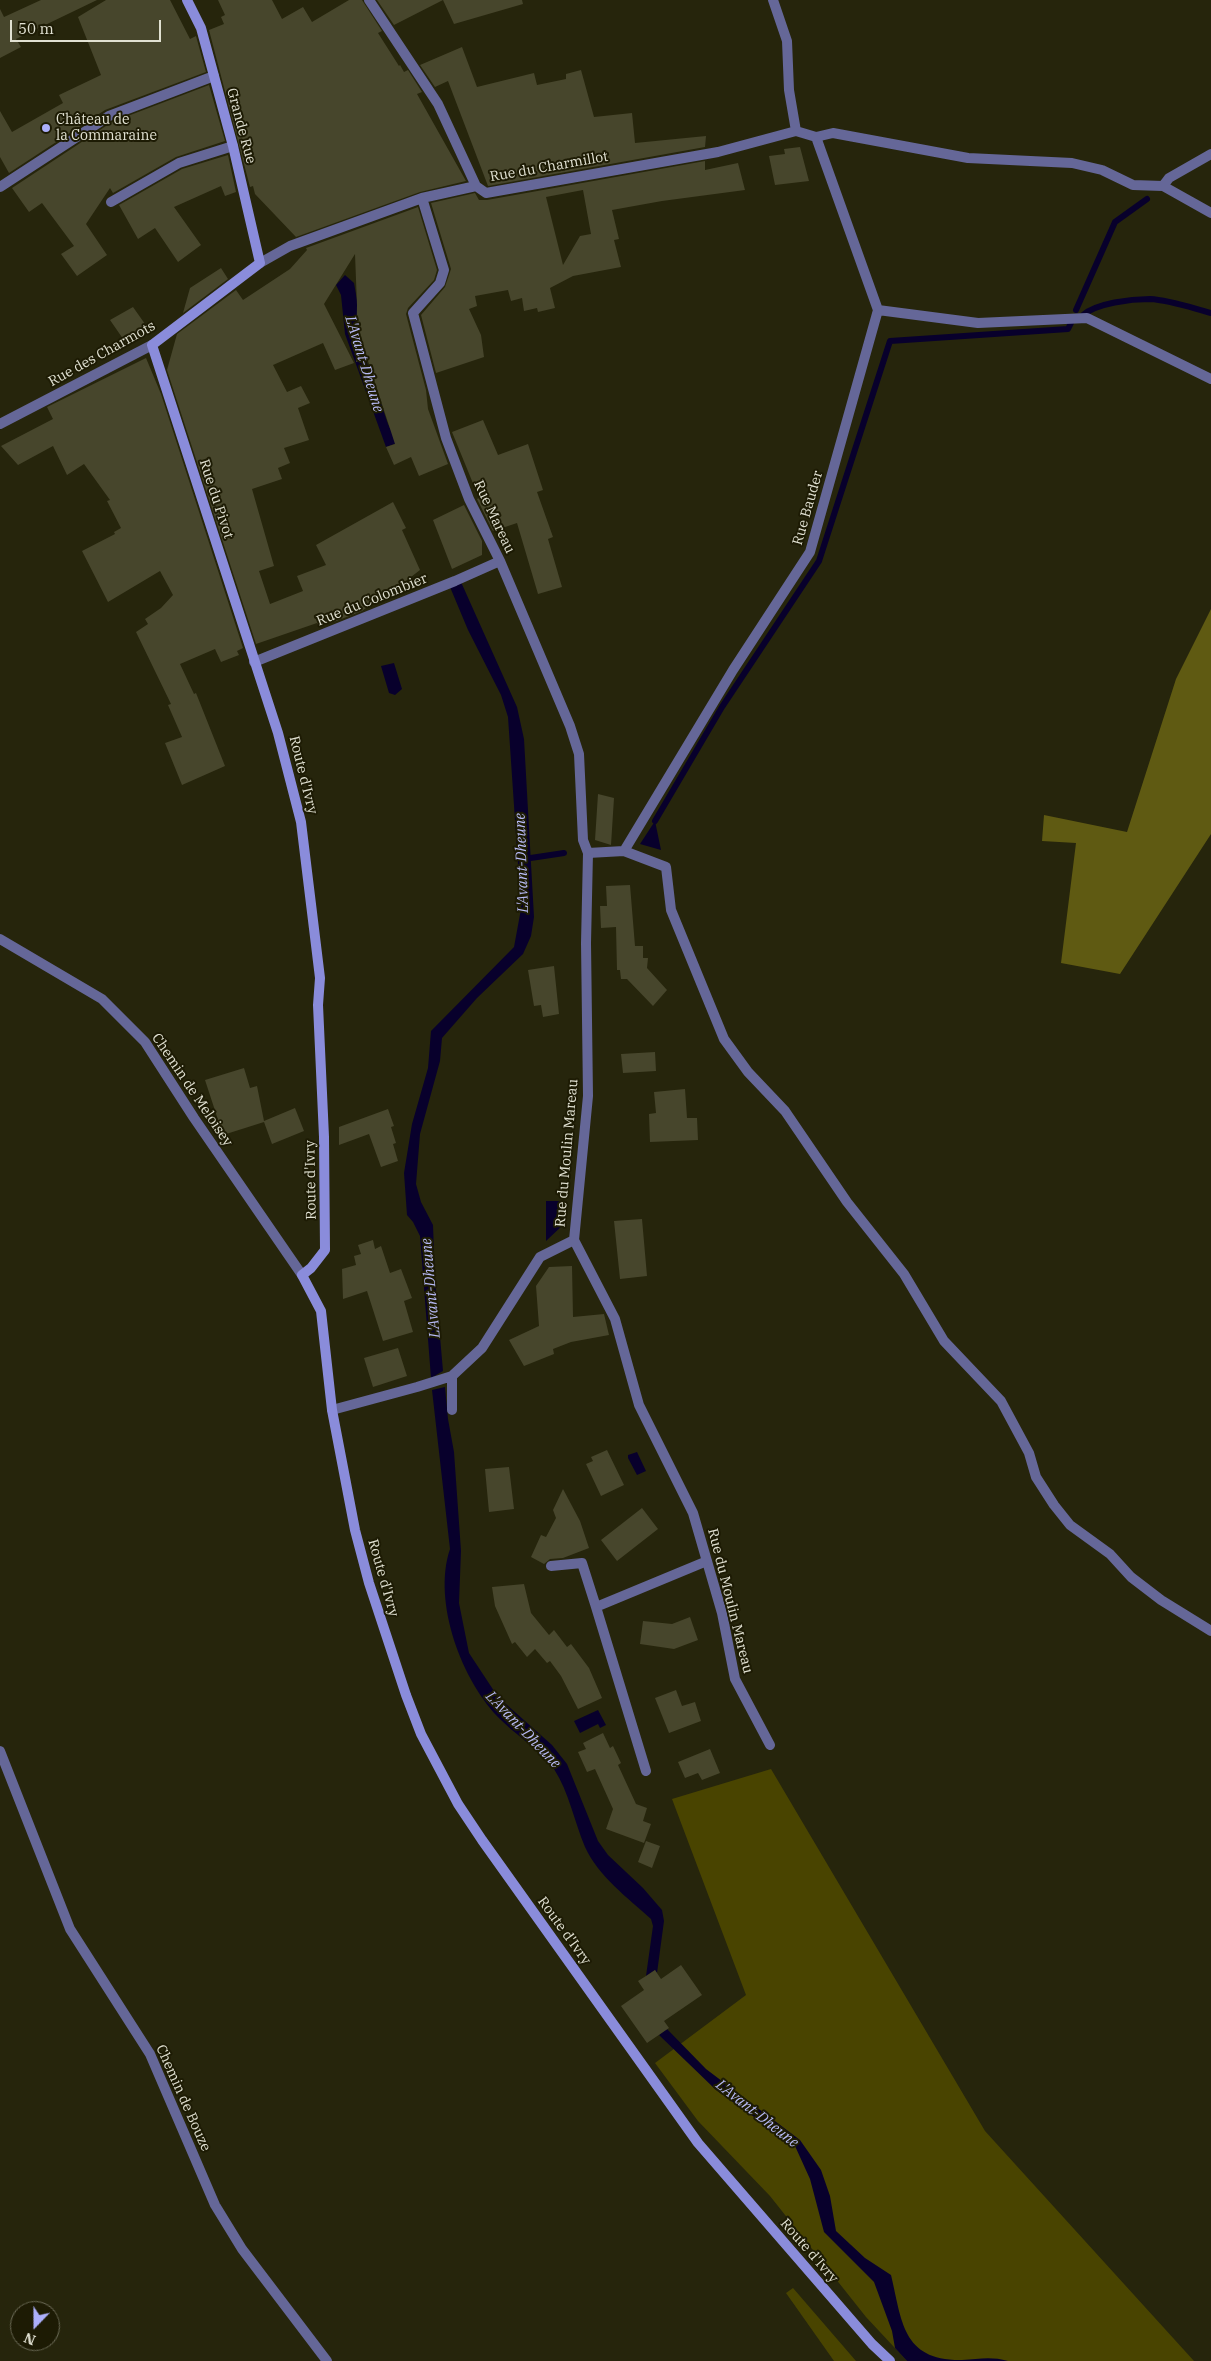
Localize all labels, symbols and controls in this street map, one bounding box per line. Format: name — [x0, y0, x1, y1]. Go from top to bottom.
scale bar — [12, 10, 164, 42]
text: 50 m — [18, 19, 54, 38]
street label: Grande Rue — [223, 86, 259, 166]
place label: Château de la Commaraine — [56, 112, 157, 144]
marker: Château de la Commaraine — [40, 122, 52, 134]
street label: Rue du Charmillot — [489, 148, 609, 186]
water label: L'Avant-Dheune — [341, 314, 387, 414]
street label: Rue des Charmots — [46, 318, 158, 390]
street label: Rue du Pivot — [195, 457, 237, 541]
street label: Rue Bauder — [789, 469, 827, 547]
street label: Rue Mareau — [470, 478, 518, 556]
street label: Rue du Colombier — [314, 570, 430, 630]
street label: Route d'Ivry — [285, 734, 321, 816]
water label: L'Avant-Dheune — [511, 813, 533, 913]
street label: Chemin de Meloisey — [148, 1030, 236, 1150]
street label: Rue du Moulin Mareau — [552, 1078, 582, 1228]
street label: Route d'Ivry — [302, 1140, 320, 1220]
water label: L'Avant-Dheune — [418, 1237, 444, 1339]
street label: Rue du Moulin Mareau — [704, 1527, 756, 1675]
street label: Route d'Ivry — [364, 1537, 402, 1619]
water label: L'Avant-Dheune — [482, 1688, 564, 1772]
street label: Route d'Ivry — [534, 1894, 594, 1968]
street label: Chemin de Bouze — [152, 2042, 214, 2154]
water label: L'Avant-Dheune — [712, 2076, 802, 2152]
street label: Route d'Ivry — [776, 2215, 842, 2287]
north arrow — [10, 2301, 60, 2351]
text: N — [21, 2329, 38, 2349]

